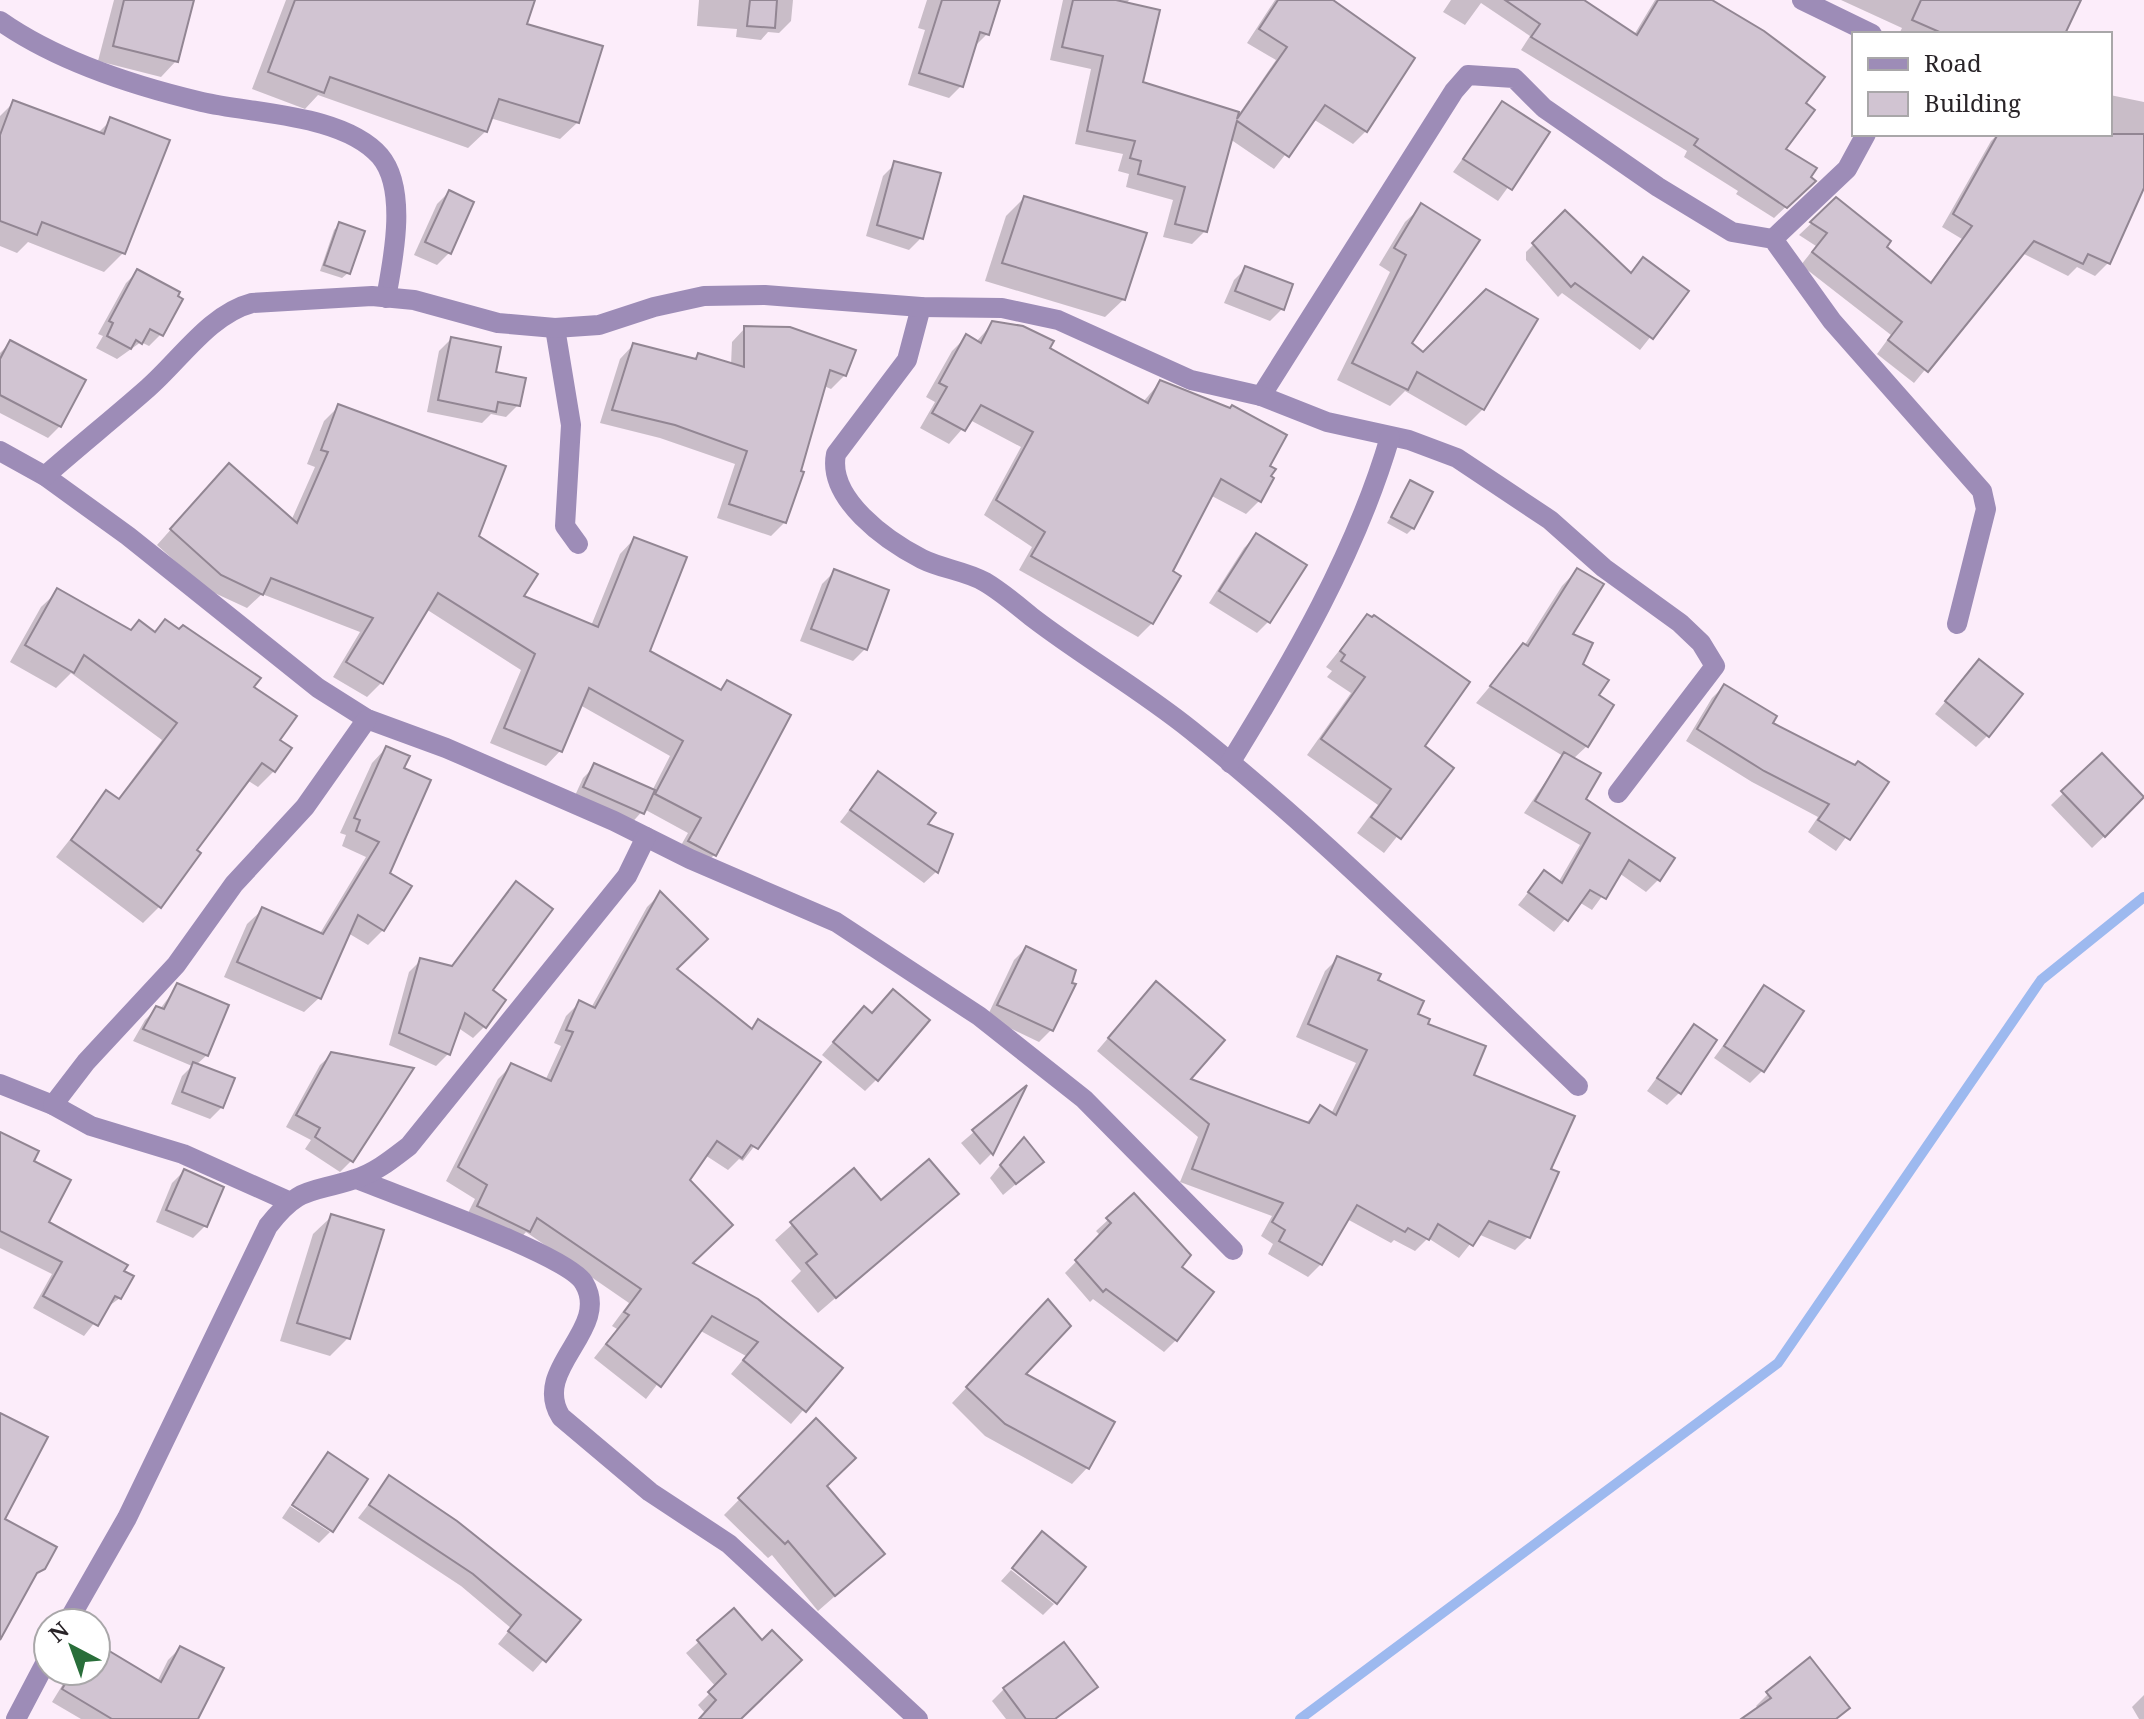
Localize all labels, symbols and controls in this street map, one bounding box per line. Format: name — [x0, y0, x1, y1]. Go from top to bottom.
legend — [1852, 32, 2112, 136]
text: Road — [1924, 46, 1982, 79]
text: Building — [1924, 86, 2021, 119]
north arrow — [32, 1607, 112, 1687]
text: N — [42, 1614, 75, 1648]

